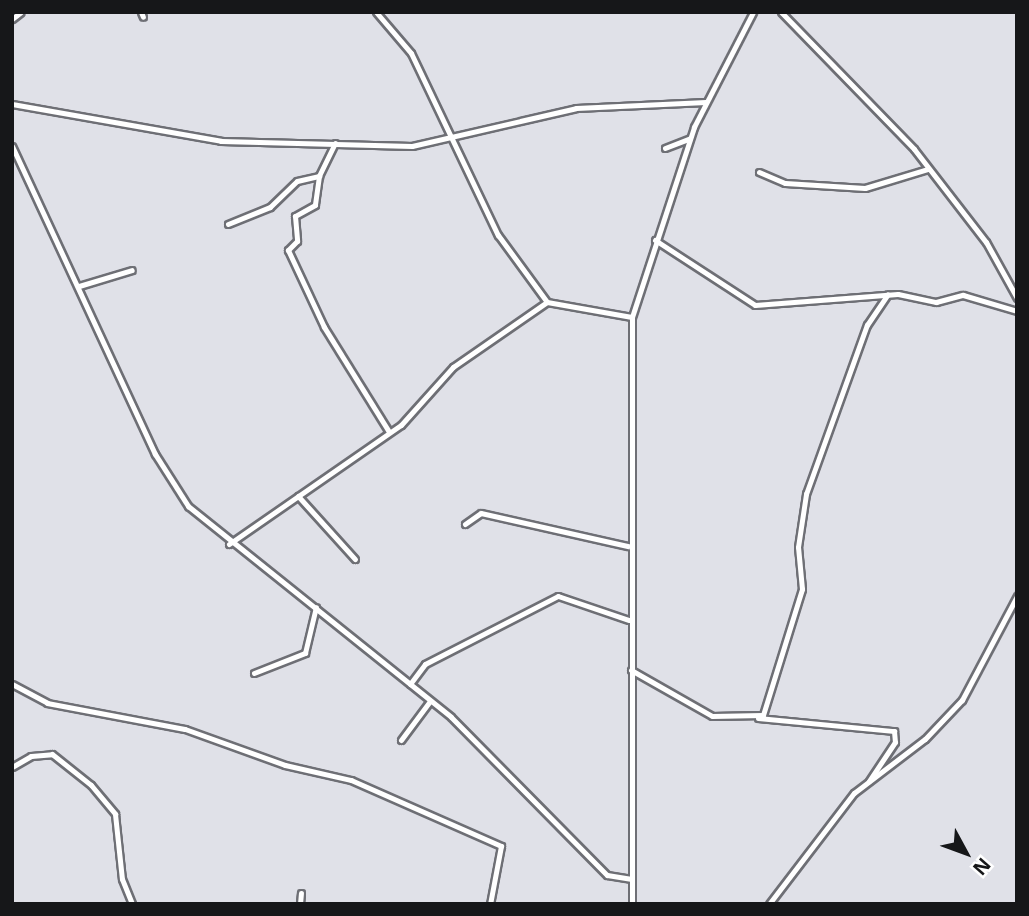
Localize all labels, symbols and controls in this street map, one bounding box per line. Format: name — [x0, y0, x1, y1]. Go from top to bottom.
north arrow — [931, 818, 1001, 888]
text: N — [967, 852, 997, 881]

